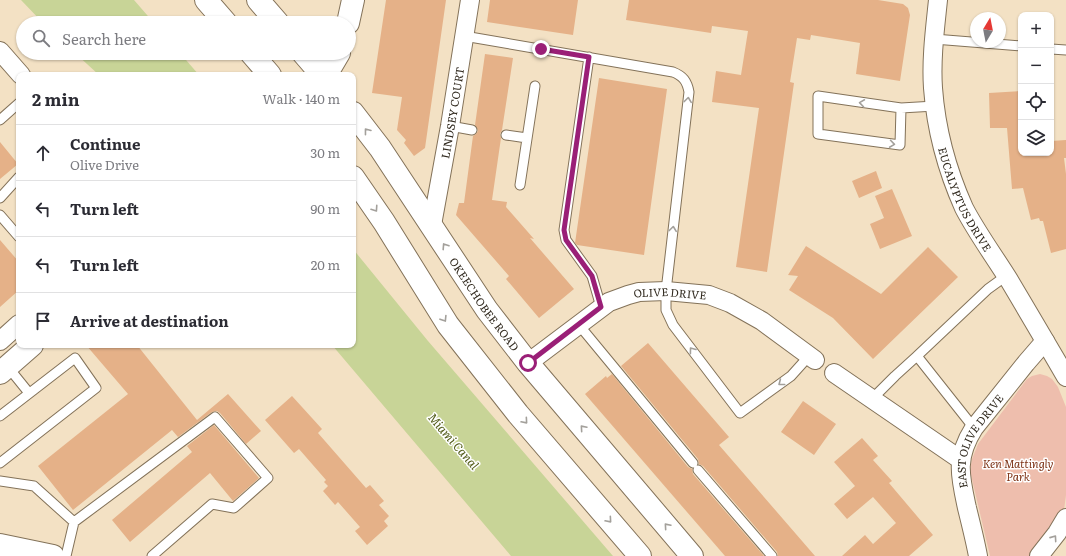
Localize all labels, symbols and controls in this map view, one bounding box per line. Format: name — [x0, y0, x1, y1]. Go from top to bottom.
north arrow — [970, 12, 1006, 48]
map controls — [1018, 12, 1054, 156]
button: + — [1018, 12, 1054, 48]
search box — [16, 16, 356, 60]
icon: search — [30, 27, 52, 49]
text: Search here — [62, 27, 146, 50]
route end — [532, 40, 550, 58]
button: − — [1018, 48, 1054, 84]
street label: LINDSEY COURT — [436, 66, 467, 160]
button: locate — [1018, 84, 1054, 120]
text: 2 min — [32, 86, 80, 111]
text: Walk · 140 m — [263, 89, 340, 108]
one-way arrow — [684, 97, 693, 103]
one-way arrow — [859, 99, 865, 108]
button: layers — [1018, 120, 1054, 156]
one-way arrow — [364, 128, 371, 135]
text: Continue — [70, 132, 140, 155]
one-way arrow — [889, 140, 895, 149]
icon: ahead — [32, 142, 54, 164]
text: 30 m — [310, 143, 340, 162]
street label: EUCALYPTUS DRIVE — [935, 145, 996, 254]
text: Olive Drive — [70, 155, 139, 174]
text: Turn left — [70, 197, 139, 220]
icon: left — [32, 198, 54, 220]
text: 90 m — [310, 199, 340, 218]
one-way arrow — [370, 205, 378, 212]
one-way arrow — [668, 226, 677, 232]
one-way arrow — [442, 243, 450, 250]
text: Turn left — [70, 253, 139, 276]
icon: left — [32, 254, 54, 276]
street label: OKEECHOBEE ROAD — [446, 254, 524, 354]
text: 20 m — [311, 255, 340, 274]
street label: OLIVE DRIVE — [631, 283, 707, 303]
text: Arrive at destination — [70, 309, 229, 332]
icon: arrive — [32, 310, 54, 332]
one-way arrow — [440, 315, 447, 322]
one-way arrow — [690, 348, 697, 355]
route start — [519, 354, 537, 372]
one-way arrow — [779, 378, 786, 385]
street label: EAST OLIVE DRIVE — [953, 390, 1007, 490]
water label: Miami Canal — [424, 409, 484, 474]
one-way arrow — [520, 417, 527, 424]
one-way arrow — [580, 425, 587, 432]
park label: Ken Mattingly Park — [983, 455, 1053, 484]
one-way arrow — [605, 515, 612, 523]
one-way arrow — [665, 524, 672, 531]
one-way arrow — [1049, 535, 1056, 542]

